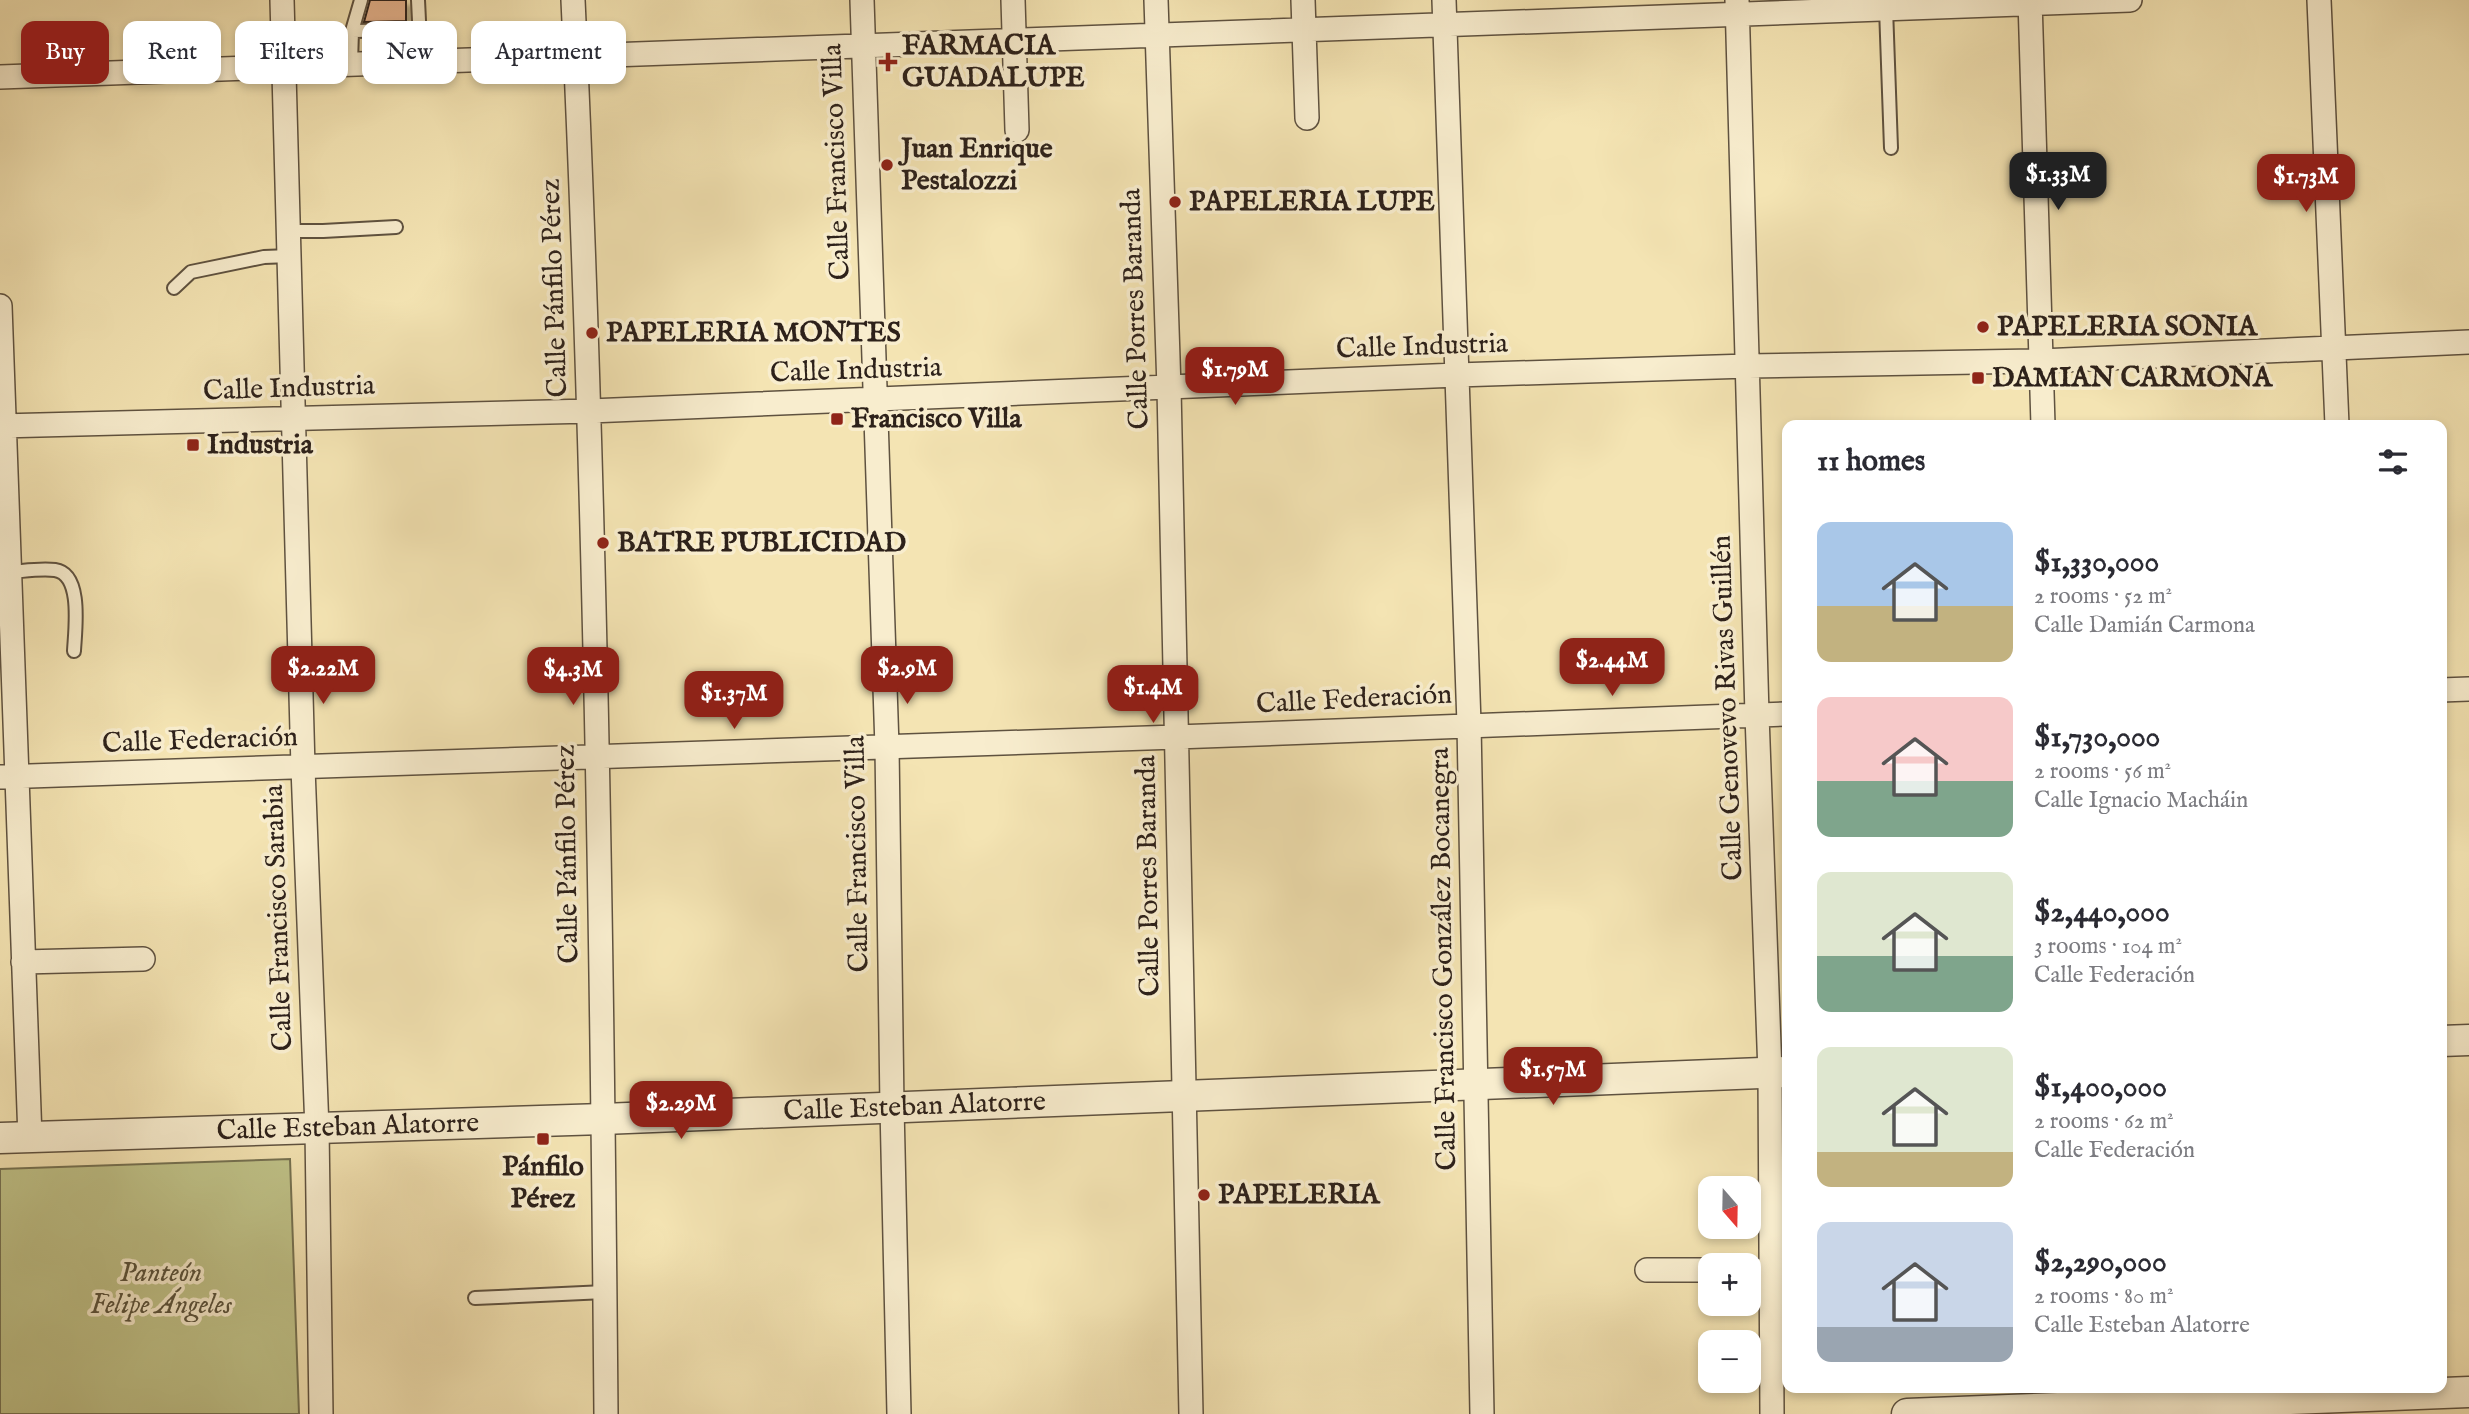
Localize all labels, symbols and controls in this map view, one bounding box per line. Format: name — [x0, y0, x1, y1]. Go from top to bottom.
chip: Buy — [21, 21, 109, 84]
chip: Rent — [123, 21, 221, 84]
chip: Filters — [235, 21, 348, 84]
chip: New — [362, 21, 457, 84]
chip: Apartment — [471, 21, 626, 84]
place label: FARMACIA GUADALUPE — [902, 29, 1085, 96]
street label: Calle Francisco Villa — [815, 42, 859, 281]
marker: FARMACIA GUADALUPE — [880, 54, 896, 70]
place label: Juan Enrique Pestalozzi — [897, 132, 1053, 199]
pin: $1.33M — [2001, 152, 2115, 212]
pin: $1.73M — [2249, 154, 2363, 214]
marker: Juan Enrique Pestalozzi — [879, 157, 895, 173]
text: $1.33M — [2025, 160, 2091, 189]
text: $1.73M — [2273, 162, 2339, 191]
street label: Calle Pánfilo Pérez — [534, 178, 576, 398]
place label: PAPELERIA LUPE — [1189, 185, 1436, 220]
street label: Calle Porres Baranda — [1114, 187, 1158, 430]
marker: PAPELERIA LUPE — [1167, 194, 1183, 210]
place label: PAPELERIA SONIA — [1997, 310, 2258, 345]
place label: PAPELERIA MONTES — [606, 316, 901, 351]
marker: PAPELERIA SONIA — [1975, 319, 1991, 335]
marker: PAPELERIA MONTES — [584, 325, 600, 341]
street label: Calle Industria — [1335, 326, 1509, 367]
pin: $1.79M — [1178, 348, 1292, 407]
street label: Calle Industria — [769, 350, 943, 391]
text: $1.79M — [1201, 355, 1269, 384]
place label: DAMIAN CARMONA — [1992, 361, 2273, 396]
street label: Calle Industria — [202, 368, 376, 409]
marker: DAMIAN CARMONA — [1970, 370, 1986, 386]
place label: Francisco Villa — [851, 402, 1022, 437]
marker: Francisco Villa — [829, 411, 845, 427]
place label: Industria — [207, 428, 314, 463]
marker: Industria — [185, 437, 201, 453]
text: 11 homes — [1817, 443, 1925, 481]
icon: filters — [2374, 443, 2412, 481]
place label: BATRE PUBLICIDAD — [617, 526, 906, 561]
marker: BATRE PUBLICIDAD — [595, 535, 611, 551]
street label: Calle Genovevo Rivas Guillén — [1704, 535, 1752, 881]
text: $1,330,000 — [2034, 544, 2159, 582]
icon: home — [1873, 550, 1957, 634]
text: 2 rooms · 52 m² — [2034, 582, 2172, 611]
text: Calle Damián Carmona — [2034, 611, 2255, 640]
pin: $2.44M — [1555, 638, 1669, 698]
pin: $2.22M — [266, 646, 380, 706]
pin: $2.9M — [858, 646, 956, 706]
text: $2.44M — [1576, 646, 1648, 675]
pin: $4.3M — [524, 648, 622, 707]
text: $2.22M — [287, 654, 359, 683]
text: $2.9M — [877, 654, 937, 683]
text: $4.3M — [543, 655, 603, 684]
pin: $1.4M — [1104, 666, 1202, 725]
pin: $1.37M — [677, 672, 791, 731]
text: $1.4M — [1123, 673, 1183, 702]
street label: Calle Federación — [1255, 677, 1453, 723]
text: $1.37M — [700, 679, 768, 708]
text: $1,730,000 — [2034, 719, 2160, 757]
street label: Calle Federación — [101, 720, 299, 762]
icon: home — [1873, 725, 1957, 809]
street label: Calle Francisco Villa — [838, 734, 878, 973]
street label: Calle Pánfilo Pérez — [549, 744, 587, 964]
street label: Calle Francisco González Bocanegra — [1423, 746, 1465, 1171]
street label: Calle Porres Baranda — [1129, 754, 1169, 997]
text: 2 rooms · 56 m² — [2034, 757, 2171, 786]
street label: Calle Francisco Sarabia — [257, 783, 301, 1052]
text: Calle Ignacio Macháin — [2034, 786, 2248, 815]
text: $2,440,000 — [2034, 894, 2170, 932]
icon: home — [1873, 900, 1957, 984]
text: 3 rooms · 104 m² — [2034, 932, 2182, 961]
text: Calle Federación — [2034, 961, 2195, 990]
pin: $1.57M — [1496, 1048, 1610, 1107]
text: $1.57M — [1520, 1055, 1586, 1084]
text: $1,400,000 — [2034, 1069, 2167, 1107]
icon: home — [1873, 1075, 1957, 1159]
pin: $2.29M — [624, 1082, 738, 1141]
street label: Calle Esteban Alatorre — [782, 1084, 1047, 1129]
text: $2.29M — [646, 1089, 716, 1118]
street label: Calle Esteban Alatorre — [216, 1105, 480, 1149]
text: 2 rooms · 62 m² — [2034, 1107, 2174, 1136]
marker: Pánfilo Pérez — [535, 1131, 551, 1147]
text: Calle Federación — [2034, 1136, 2195, 1165]
place label: Pánfilo Pérez — [502, 1150, 584, 1217]
north arrow — [1698, 1176, 1760, 1239]
map controls — [1698, 1176, 1761, 1393]
place label: PAPELERIA — [1218, 1178, 1380, 1213]
marker: PAPELERIA — [1196, 1187, 1212, 1203]
text: $2,290,000 — [2034, 1244, 2167, 1282]
icon: home — [1873, 1250, 1957, 1334]
button: + — [1698, 1253, 1761, 1316]
park label: Panteón Felipe Ángeles — [90, 1256, 233, 1323]
text: 2 rooms · 80 m² — [2034, 1282, 2174, 1311]
text: Calle Esteban Alatorre — [2034, 1311, 2250, 1340]
button: − — [1698, 1330, 1761, 1393]

